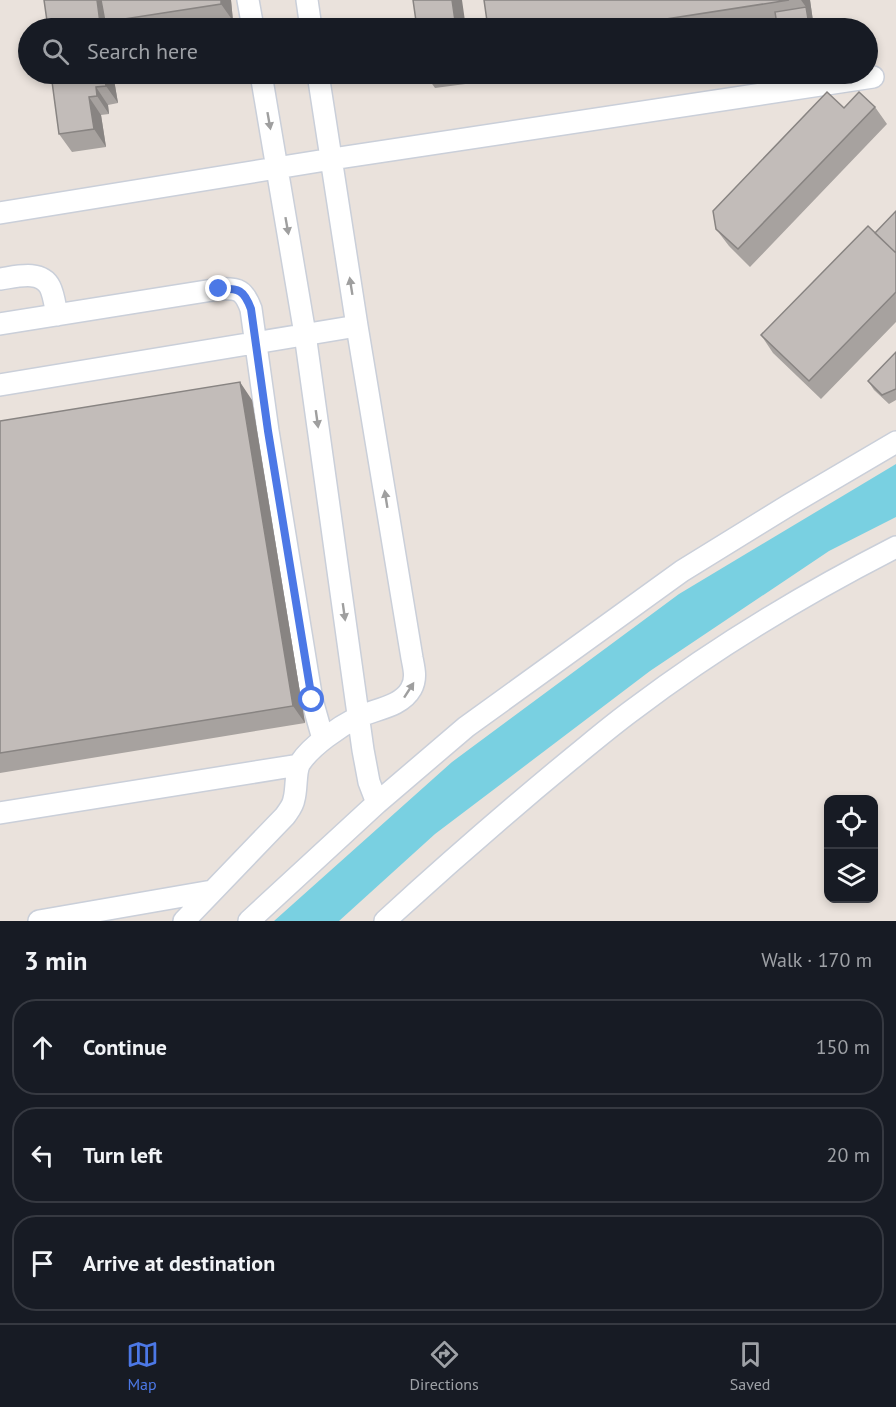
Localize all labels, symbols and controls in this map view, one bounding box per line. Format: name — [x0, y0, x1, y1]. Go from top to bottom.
search box — [18, 18, 878, 84]
icon: search — [39, 35, 72, 68]
text: Search here — [87, 37, 198, 65]
one-way arrow — [265, 112, 274, 131]
one-way arrow — [283, 217, 292, 236]
route end — [205, 275, 231, 301]
one-way arrow — [347, 277, 356, 296]
one-way arrow — [312, 409, 322, 428]
one-way arrow — [381, 490, 390, 509]
one-way arrow — [339, 603, 348, 622]
one-way arrow — [403, 682, 414, 698]
route start — [298, 686, 324, 712]
map controls — [824, 795, 878, 903]
button: locate — [824, 795, 878, 849]
button: layers — [824, 849, 878, 903]
text: 3 min — [24, 944, 87, 977]
text: Walk · 170 m — [761, 947, 872, 973]
icon: ahead — [26, 1031, 59, 1064]
text: Continue — [83, 1033, 167, 1061]
text: 150 m — [816, 1034, 870, 1060]
icon: left — [26, 1139, 59, 1172]
text: Turn left — [83, 1141, 163, 1169]
text: 20 m — [827, 1142, 870, 1168]
icon: arrive — [26, 1247, 59, 1280]
text: Arrive at destination — [83, 1249, 275, 1277]
tab: Map — [126, 1338, 159, 1394]
tab: Directions — [410, 1338, 479, 1394]
tab: Saved — [730, 1338, 770, 1394]

